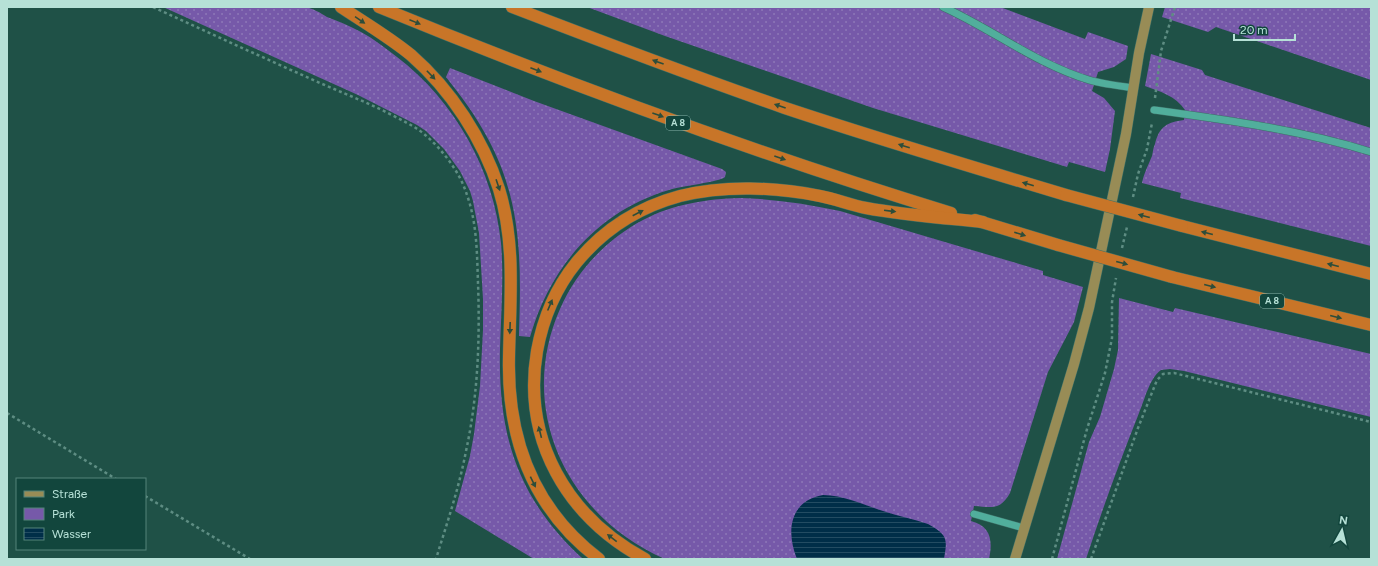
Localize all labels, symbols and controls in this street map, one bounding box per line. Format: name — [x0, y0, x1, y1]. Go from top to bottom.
one-way arrow — [355, 16, 366, 24]
scale bar — [1234, 16, 1295, 42]
one-way arrow — [409, 18, 421, 25]
text: 20 m — [1240, 23, 1268, 37]
one-way arrow — [652, 59, 664, 65]
one-way arrow — [530, 67, 542, 73]
one-way arrow — [426, 70, 436, 80]
one-way arrow — [774, 103, 786, 109]
one-way arrow — [652, 113, 664, 119]
road number: A 8 — [666, 116, 690, 130]
one-way arrow — [898, 143, 910, 149]
one-way arrow — [775, 156, 787, 162]
one-way arrow — [495, 179, 501, 191]
one-way arrow — [1022, 181, 1034, 187]
one-way arrow — [884, 208, 896, 214]
one-way arrow — [632, 209, 643, 216]
one-way arrow — [1138, 213, 1150, 219]
one-way arrow — [1201, 230, 1213, 236]
one-way arrow — [1014, 231, 1026, 237]
one-way arrow — [1117, 260, 1129, 266]
one-way arrow — [1327, 261, 1339, 267]
one-way arrow — [1204, 283, 1216, 289]
road number: A 8 — [1260, 294, 1284, 308]
one-way arrow — [547, 300, 553, 311]
one-way arrow — [1330, 315, 1343, 321]
one-way arrow — [506, 322, 513, 334]
one-way arrow — [537, 426, 543, 439]
one-way arrow — [530, 476, 536, 487]
legend — [16, 478, 146, 550]
text: Straße — [52, 487, 88, 501]
text: Park — [52, 507, 75, 521]
north arrow — [1322, 510, 1362, 550]
text: N — [1338, 514, 1348, 528]
text: Wasser — [52, 527, 91, 541]
one-way arrow — [606, 534, 617, 542]

